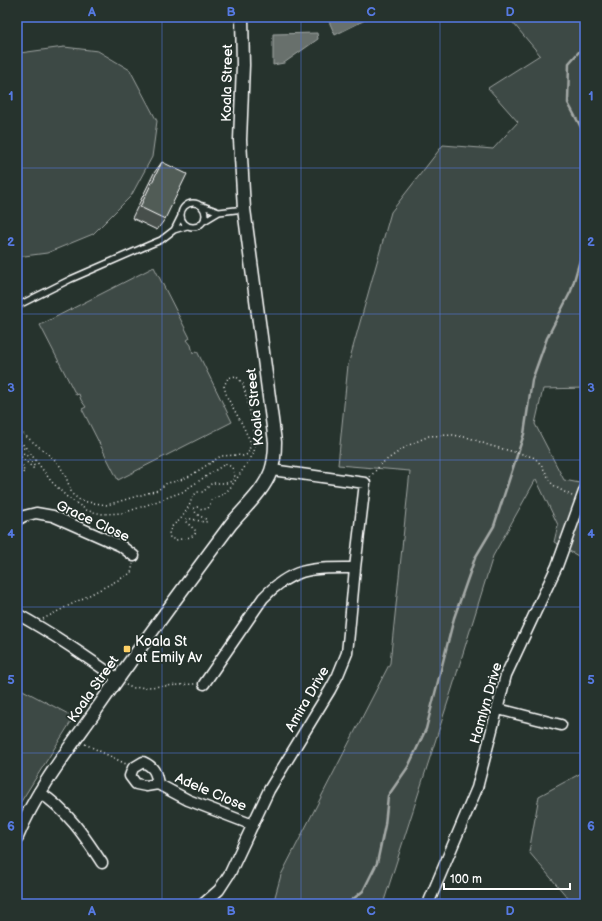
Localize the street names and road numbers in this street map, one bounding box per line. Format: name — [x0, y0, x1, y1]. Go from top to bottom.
street label: Koala Street — [218, 43, 236, 122]
street label: Koala Street — [242, 367, 268, 447]
street label: Grace Close — [54, 497, 132, 545]
street label: Koala Street — [64, 652, 123, 726]
street label: Hamlyn Drive — [466, 660, 506, 746]
street label: Amira Drive — [281, 663, 333, 735]
street label: Adele Close — [173, 769, 249, 815]

